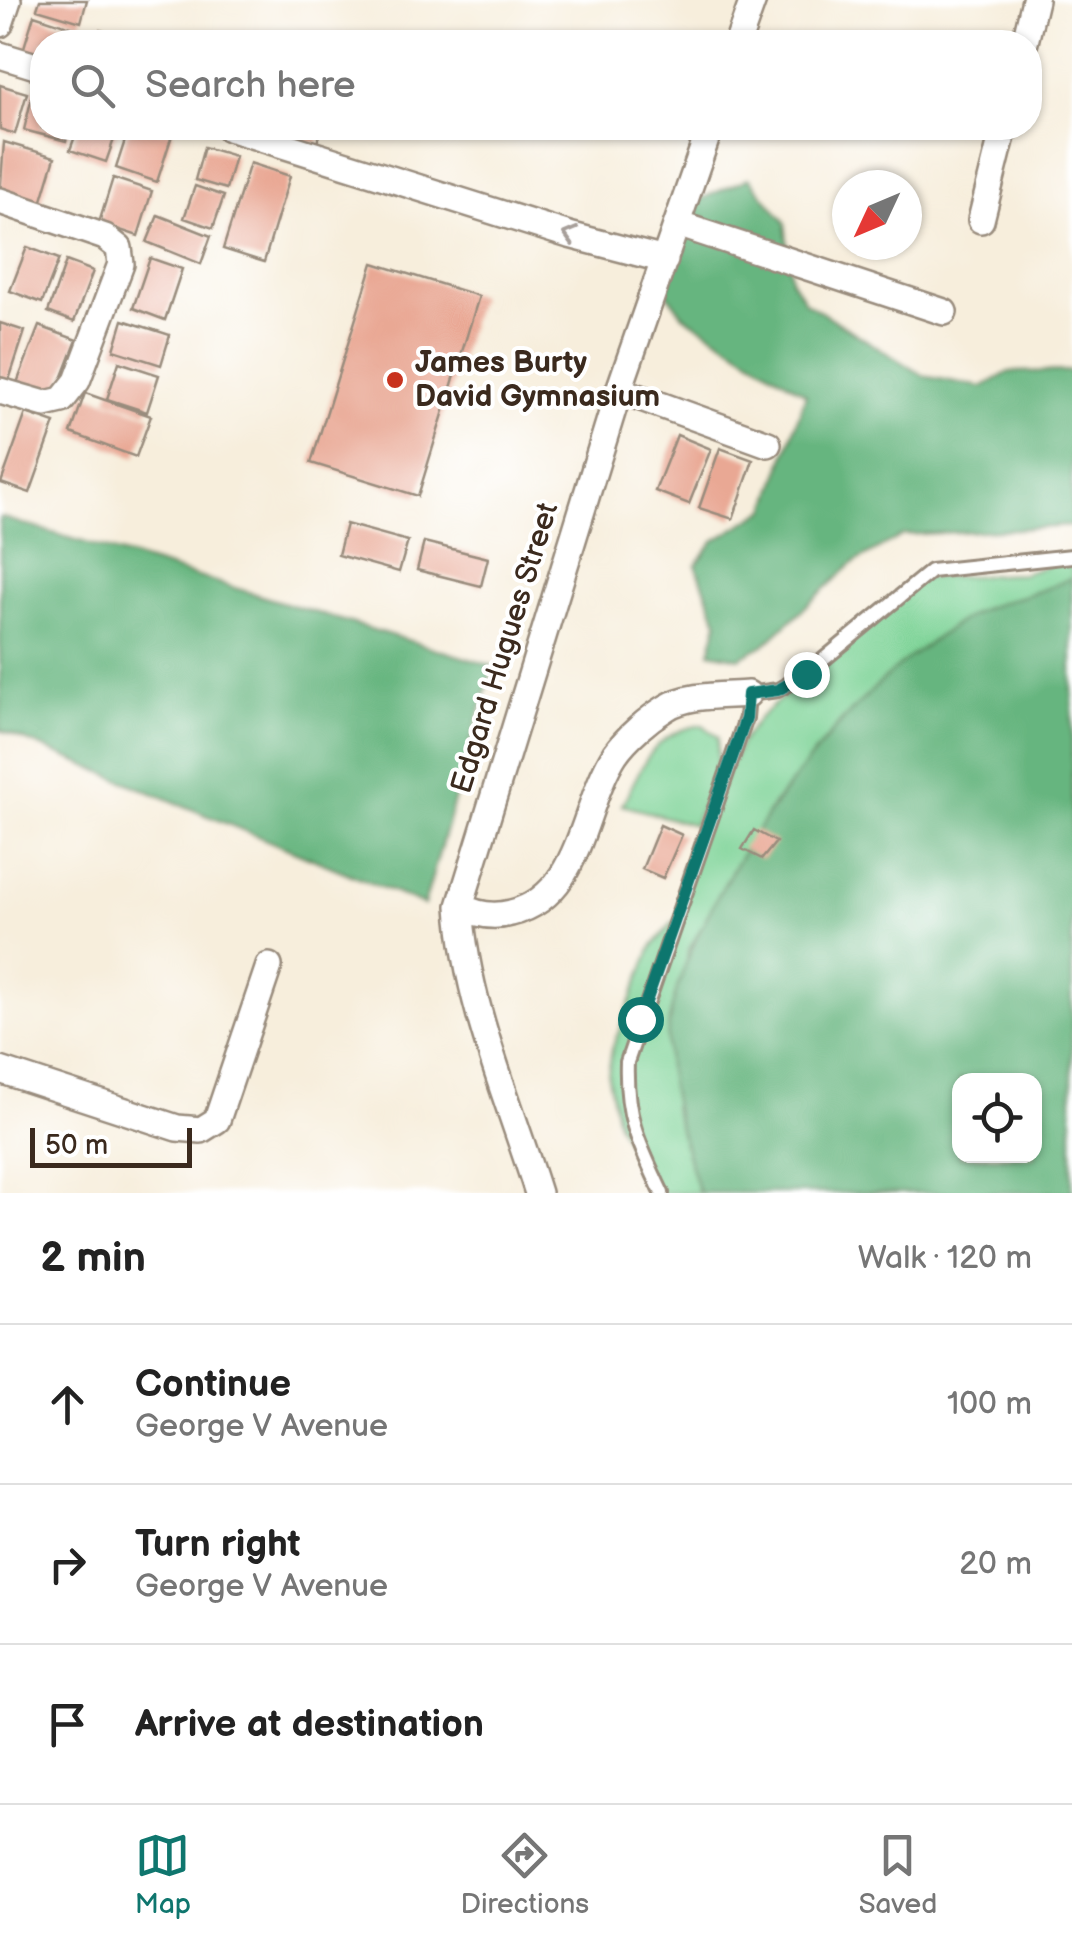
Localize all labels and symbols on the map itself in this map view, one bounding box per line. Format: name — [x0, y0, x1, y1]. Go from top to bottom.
north arrow — [832, 170, 922, 260]
one-way arrow — [563, 226, 580, 247]
place label: James Burty David Gymnasium — [415, 345, 660, 415]
marker: James Burty David Gymnasium — [384, 369, 406, 391]
street label: Edgard Hugues Street — [444, 498, 566, 798]
route end — [784, 652, 830, 698]
route start — [618, 997, 664, 1043]
scale bar — [30, 1123, 192, 1168]

